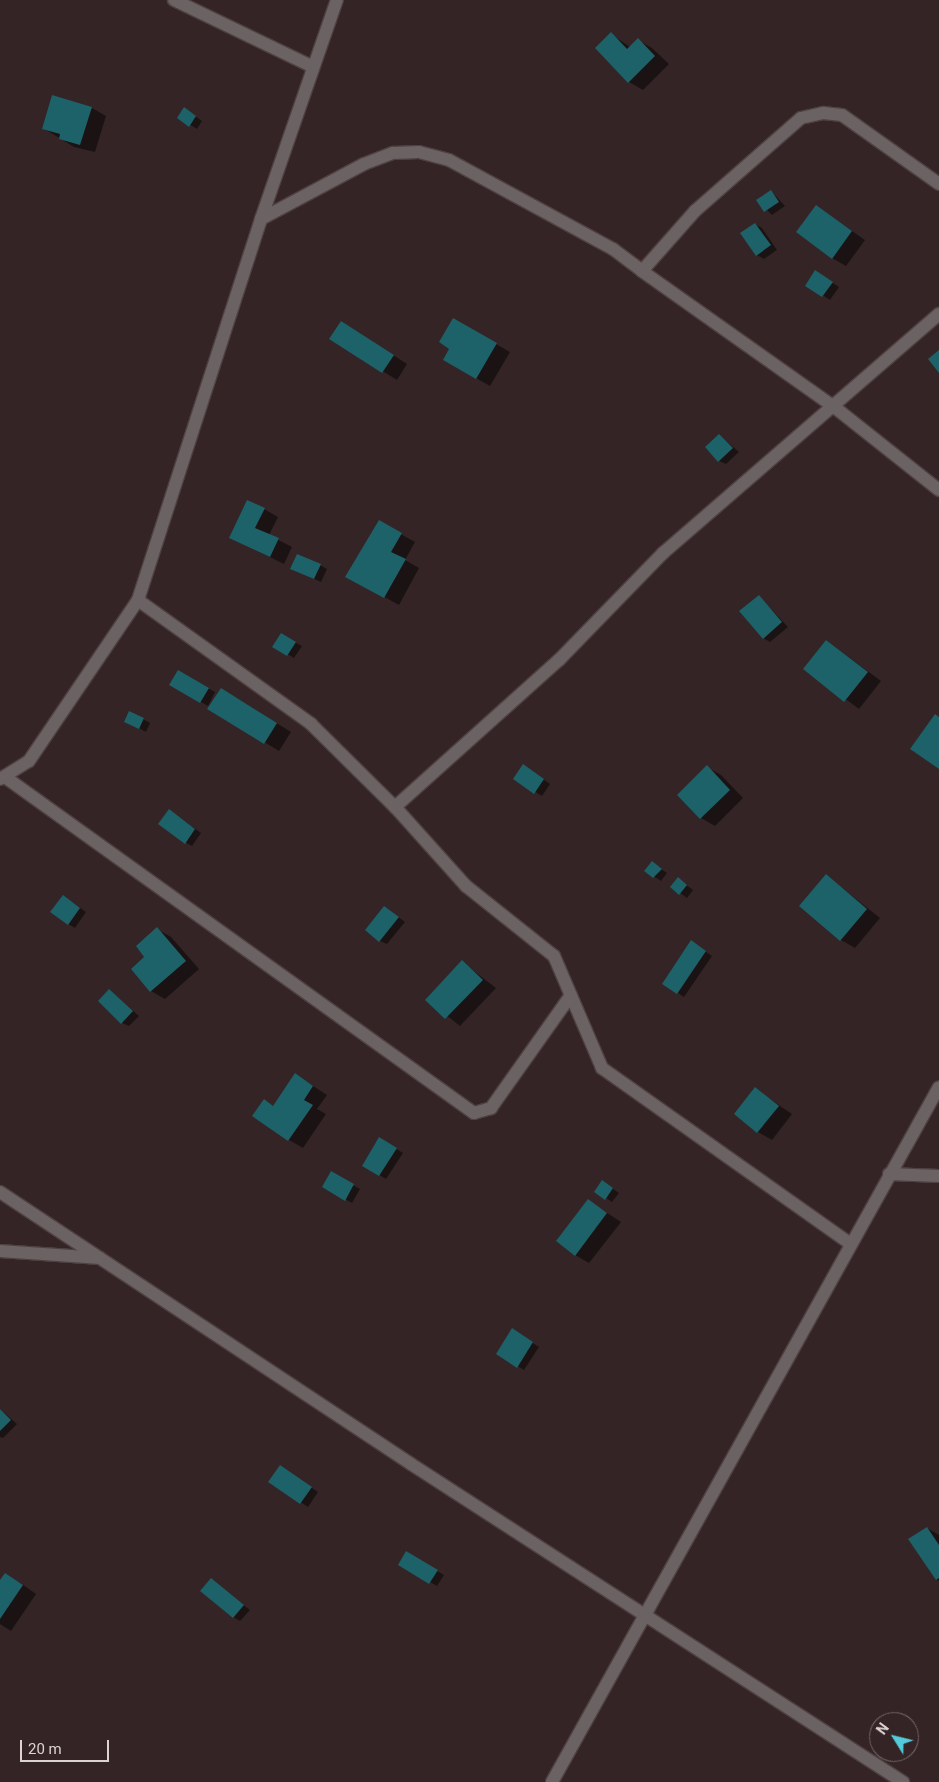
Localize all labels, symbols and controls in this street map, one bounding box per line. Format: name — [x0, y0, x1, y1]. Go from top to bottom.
north arrow — [869, 1712, 919, 1762]
text: N — [873, 1720, 892, 1737]
scale bar — [22, 1730, 111, 1762]
text: 20 m — [28, 1740, 62, 1758]

